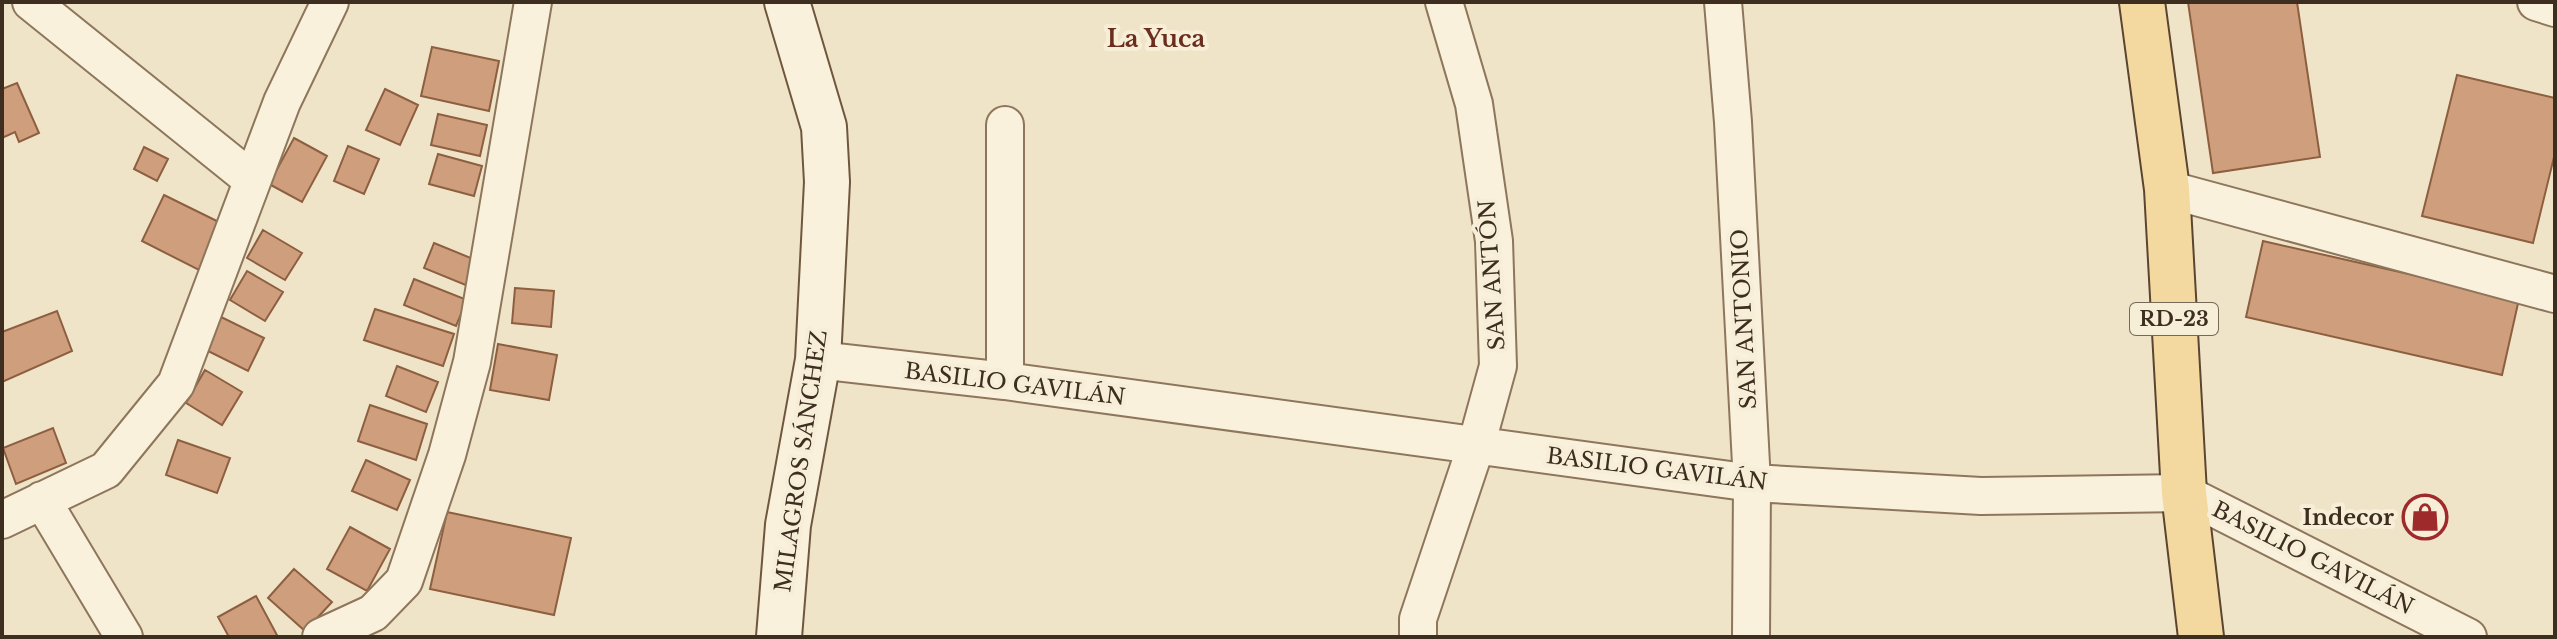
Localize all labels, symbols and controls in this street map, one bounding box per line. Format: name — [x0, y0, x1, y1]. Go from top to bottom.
district label: La Yuca — [1107, 24, 1206, 53]
street label: SAN ANTÓN — [1472, 199, 1511, 351]
street label: SAN ANTONIO — [1726, 228, 1762, 410]
road number: RD-23 — [2130, 303, 2218, 335]
street label: MILAGROS SÁNCHEZ — [768, 328, 833, 594]
street label: BASILIO GAVILÁN — [903, 356, 1127, 411]
street label: BASILIO GAVILÁN — [1545, 441, 1769, 496]
shop icon: Indecor — [2401, 493, 2449, 541]
street label: BASILIO GAVILÁN — [2208, 495, 2419, 621]
place label: Indecor — [2303, 504, 2394, 531]

